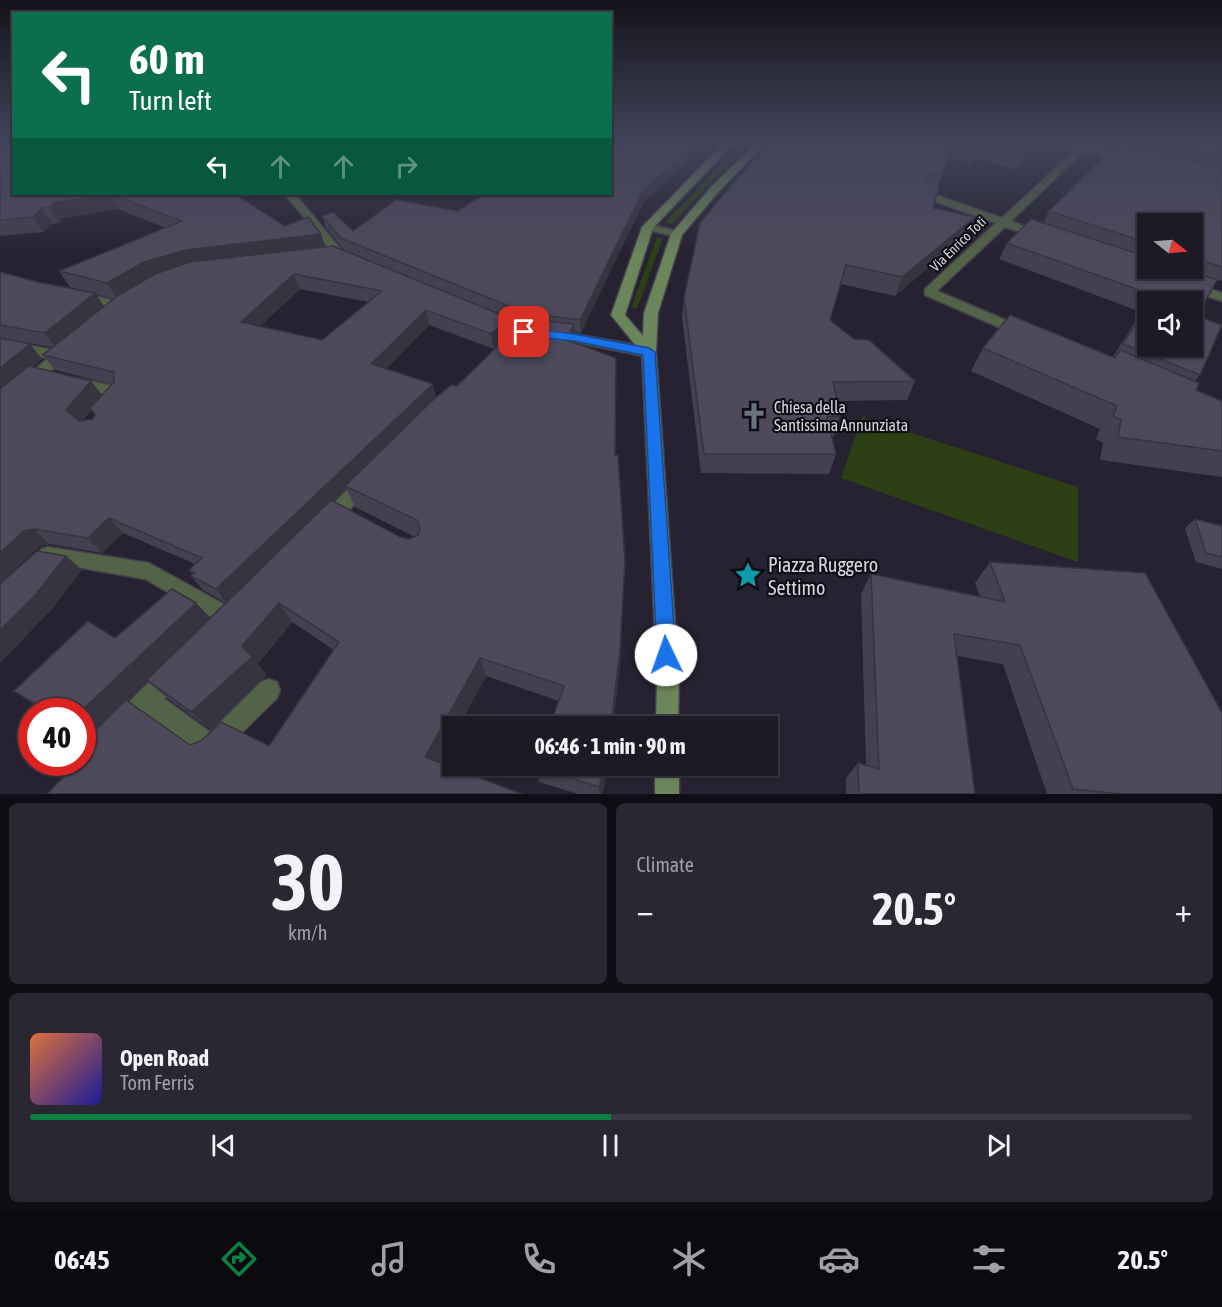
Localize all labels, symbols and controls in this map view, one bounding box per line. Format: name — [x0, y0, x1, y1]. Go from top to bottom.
text: 60 m — [129, 35, 204, 83]
icon: left — [30, 36, 108, 114]
text: Turn left — [129, 85, 212, 116]
icon: left — [201, 150, 234, 183]
icon: ahead — [264, 150, 297, 183]
icon: ahead — [327, 150, 360, 183]
icon: right — [390, 150, 423, 183]
street label: Via Enrico Toti — [927, 213, 989, 275]
north arrow — [1137, 213, 1203, 279]
map controls — [1137, 213, 1203, 357]
button: sound — [1137, 291, 1203, 357]
pin — [498, 306, 549, 357]
icon: arrive — [507, 315, 540, 348]
place label: Chiesa della Santissima Annunziata — [774, 398, 908, 434]
church icon: Chiesa della Santissima Annunziata — [739, 401, 769, 431]
place label: Piazza Ruggero Settimo — [768, 553, 878, 599]
place icon: Piazza Ruggero Settimo — [733, 560, 763, 590]
position arrow — [634, 623, 698, 687]
speed limit sign: 40 — [18, 698, 96, 776]
text: 06:46 · 1 min · 90 m — [534, 733, 686, 759]
text: 30 — [271, 837, 344, 927]
text: Climate — [637, 853, 694, 876]
text: 20.5° — [872, 883, 956, 935]
text: − — [637, 891, 654, 929]
text: + — [1175, 891, 1192, 929]
text: km/h — [288, 921, 328, 944]
text: Open Road — [120, 1045, 209, 1071]
text: Tom Ferris — [120, 1071, 194, 1094]
icon: previous — [207, 1129, 240, 1162]
icon: pause — [594, 1129, 627, 1162]
icon: next — [982, 1129, 1015, 1162]
icon: directions — [218, 1238, 260, 1280]
icon: music — [368, 1238, 410, 1280]
icon: phone — [518, 1238, 560, 1280]
icon: climate — [668, 1238, 710, 1280]
icon: car — [818, 1238, 860, 1280]
icon: filters — [968, 1238, 1010, 1280]
text: 06:45 — [54, 1244, 110, 1275]
text: 20.5° — [1118, 1244, 1168, 1275]

